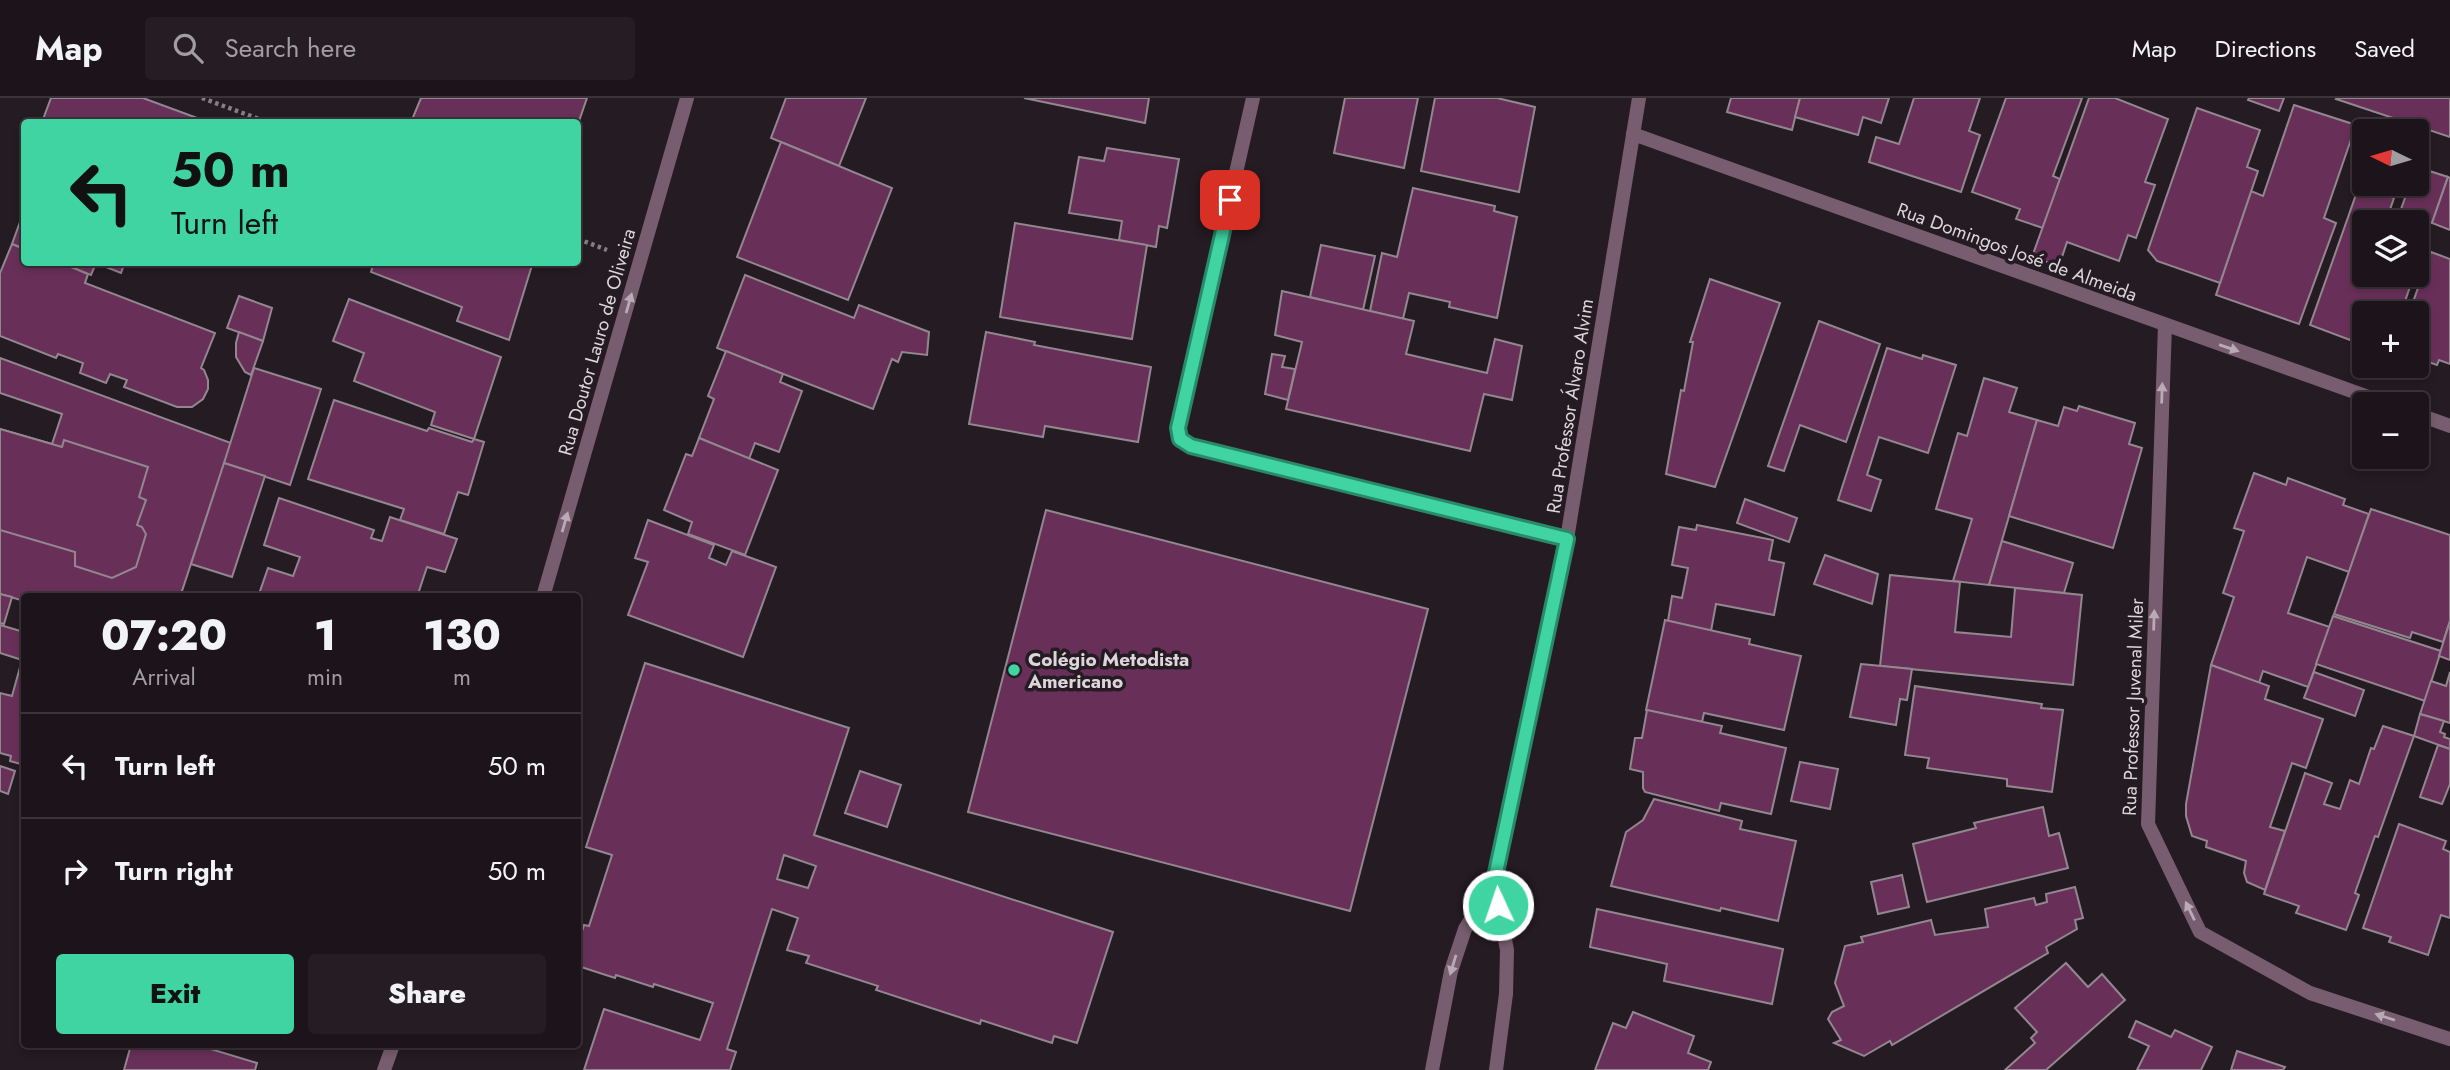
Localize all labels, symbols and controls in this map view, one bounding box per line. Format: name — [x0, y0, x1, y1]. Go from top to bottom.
search box — [145, 17, 635, 80]
text: Map — [35, 25, 103, 72]
icon: search — [169, 29, 207, 67]
text: Search here — [225, 29, 356, 67]
text: Map — [2132, 31, 2177, 66]
text: Directions — [2215, 31, 2316, 66]
text: Saved — [2354, 31, 2415, 66]
north arrow — [2352, 119, 2429, 196]
map controls — [2352, 119, 2429, 469]
text: 50 m — [171, 135, 290, 205]
icon: left — [56, 147, 147, 238]
pin — [1200, 170, 1260, 230]
icon: arrive — [1211, 181, 1249, 219]
street label: Rua Domingos José de Almeida — [1893, 196, 2141, 308]
text: Turn left — [171, 200, 278, 246]
button: layers — [2352, 210, 2429, 287]
street label: Rua Doutor Lauro de Oliveira — [552, 225, 642, 459]
one-way arrow — [624, 293, 634, 314]
street label: Rua Professor Álvaro Alvim — [1540, 297, 1600, 515]
button: + — [2352, 301, 2429, 378]
one-way arrow — [2219, 343, 2240, 354]
one-way arrow — [2157, 382, 2168, 404]
button: − — [2352, 392, 2429, 469]
one-way arrow — [561, 511, 571, 532]
street label: Rua Professor Juvenal Miler — [2116, 597, 2150, 816]
text: 07:20 — [101, 605, 227, 666]
text: 1 — [314, 605, 336, 666]
text: 130 — [423, 605, 501, 666]
one-way arrow — [2149, 609, 2160, 631]
place label: Colégio Metodista Americano — [1027, 646, 1189, 695]
text: Arrival — [132, 660, 196, 694]
text: min — [307, 660, 343, 694]
text: m — [453, 660, 471, 694]
marker: Colégio Metodista Americano — [1006, 662, 1022, 678]
icon: left — [56, 747, 94, 785]
text: Turn left — [115, 747, 215, 785]
text: 50 m — [488, 747, 546, 785]
icon: right — [56, 852, 94, 890]
text: Turn right — [115, 852, 233, 890]
text: 50 m — [488, 852, 546, 890]
position arrow — [1461, 868, 1535, 942]
one-way arrow — [2184, 901, 2196, 921]
button: Exit — [56, 954, 294, 1034]
button: Share — [308, 954, 546, 1034]
one-way arrow — [1448, 954, 1458, 975]
one-way arrow — [2375, 1011, 2396, 1022]

